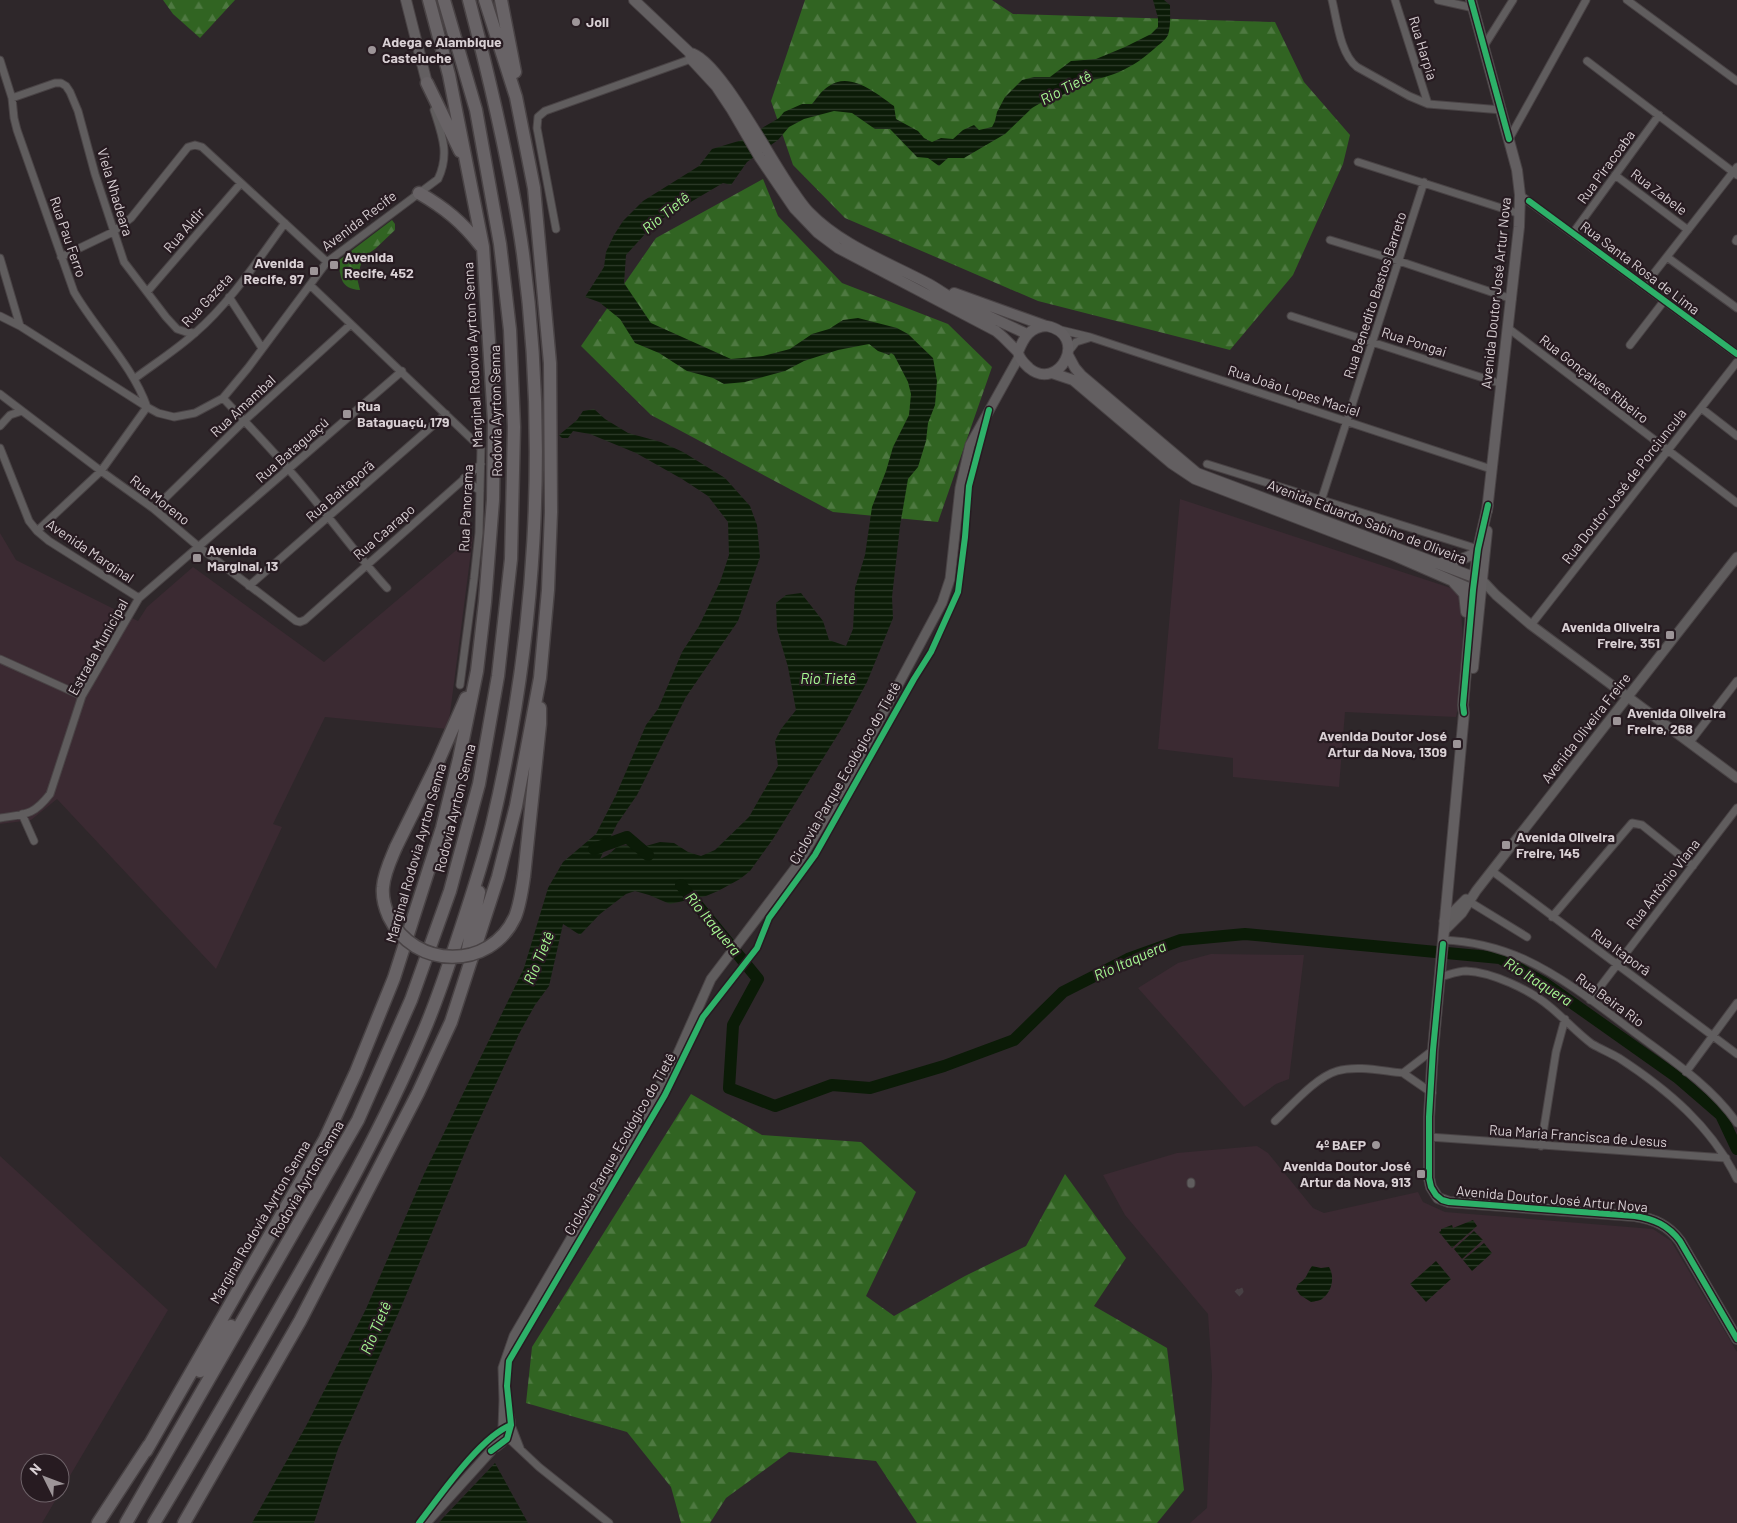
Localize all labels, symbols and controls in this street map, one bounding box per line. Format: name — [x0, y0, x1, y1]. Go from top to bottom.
place label: Joli — [586, 13, 609, 30]
street label: Rua Harpia — [1406, 14, 1441, 82]
marker: Joli — [570, 16, 582, 28]
place label: Adega e Alambique Casteluche — [382, 33, 502, 66]
marker: Adega e Alambique Casteluche — [366, 44, 378, 56]
water label: Rio Tietê — [1037, 66, 1095, 108]
street label: Rua Piracoaba — [1573, 127, 1638, 207]
street label: Viela Nhadeara — [94, 146, 137, 238]
street label: Rua Zabele — [1628, 165, 1691, 218]
street label: Avenida Recife — [318, 187, 399, 254]
water label: Rio Tietê — [638, 188, 693, 237]
street label: Rua Pau Ferro — [47, 194, 90, 279]
street label: Avenida Doutor José Artur Nova — [1477, 196, 1514, 389]
street label: Rua Aldir — [159, 204, 208, 256]
street label: Rua Benedito Bastos Barreto — [1340, 209, 1410, 380]
street label: Rua Santa Rosa de Lima — [1577, 217, 1703, 318]
place label: Avenida Recife, 452 — [344, 248, 414, 281]
place label: Avenida Recife, 97 — [244, 254, 304, 287]
marker: Avenida Recife, 452 — [328, 259, 340, 271]
street label: Marginal Rodovia Ayrton Senna — [459, 262, 486, 448]
marker: Avenida Recife, 97 — [308, 265, 320, 277]
street label: Rua Gazeta — [177, 269, 236, 330]
street label: Rua Pongai — [1379, 323, 1449, 360]
street label: Rua Gonçalves Ribeiro — [1536, 331, 1652, 427]
street label: Rodovia Ayrton Senna — [486, 345, 505, 477]
street label: Rua João Lopes Maciel — [1226, 361, 1362, 420]
street label: Rua Amambal — [207, 371, 279, 440]
place label: Rua Bataguaçú, 179 — [357, 397, 449, 430]
street label: Rua Doutor José de Porciuncula — [1558, 405, 1690, 567]
marker: Rua Bataguaçú, 179 — [341, 408, 353, 420]
street label: Rua Bataguaçú — [252, 413, 332, 486]
street label: Rua Baitaporã — [302, 456, 377, 525]
street label: Rua Panorama — [455, 464, 476, 552]
street label: Rua Moreno — [127, 471, 194, 528]
street label: Avenida Eduardo Sabino de Oliveira — [1265, 476, 1469, 567]
street label: Rua Caarapo — [349, 500, 418, 563]
street label: Avenida Marginal — [43, 515, 137, 586]
place label: Avenida Marginal, 13 — [207, 541, 278, 574]
marker: Avenida Marginal, 13 — [191, 552, 203, 564]
street label: Estrada Municipal — [64, 596, 131, 698]
place label: Avenida Oliveira Freire, 351 — [1561, 618, 1660, 651]
marker: Avenida Oliveira Freire, 351 — [1664, 629, 1676, 641]
water label: Rio Tietê — [800, 669, 856, 687]
street label: Avenida Oliveira Freire — [1537, 669, 1634, 786]
street label: Ciclovia Parque Ecológico do Tietê — [785, 679, 904, 867]
place label: Avenida Oliveira Freire, 268 — [1627, 704, 1726, 737]
marker: Avenida Oliveira Freire, 268 — [1611, 715, 1623, 727]
place label: Avenida Doutor José Artur da Nova, 1309 — [1319, 727, 1447, 760]
marker: Avenida Doutor José Artur da Nova, 1309 — [1451, 738, 1463, 750]
street label: Rodovia Ayrton Senna — [430, 742, 479, 874]
street label: Marginal Rodovia Ayrton Senna — [382, 761, 449, 945]
place label: Avenida Oliveira Freire, 145 — [1516, 828, 1615, 861]
street label: Rua Antônio Viana — [1622, 835, 1703, 932]
marker: Avenida Oliveira Freire, 145 — [1500, 839, 1512, 851]
water label: Rio Itaquera — [682, 888, 745, 959]
street label: Rua Itaporâ — [1588, 924, 1654, 979]
water label: Rio Tietê — [519, 928, 557, 987]
water label: Rio Itaquera — [1091, 936, 1168, 984]
water label: Rio Itaquera — [1501, 953, 1576, 1009]
street label: Rua Beira Rio — [1573, 969, 1648, 1030]
street label: Ciclovia Parque Ecológico do Tietê — [560, 1050, 679, 1238]
street label: Rodovia Ayrton Senna — [266, 1117, 347, 1240]
street label: Rua Maria Francisca de Jesus — [1488, 1121, 1668, 1150]
place label: 4º BAEP — [1316, 1136, 1366, 1153]
street label: Marginal Rodovia Ayrton Senna — [206, 1137, 313, 1306]
marker: 4º BAEP — [1370, 1139, 1382, 1151]
place label: Avenida Doutor José Artur da Nova, 913 — [1283, 1157, 1411, 1190]
marker: Avenida Doutor José Artur da Nova, 913 — [1415, 1168, 1427, 1180]
street label: Avenida Doutor José Artur Nova — [1455, 1182, 1649, 1215]
water label: Rio Tietê — [356, 1298, 394, 1357]
north arrow — [20, 1453, 70, 1503]
text: N — [26, 1460, 44, 1478]

